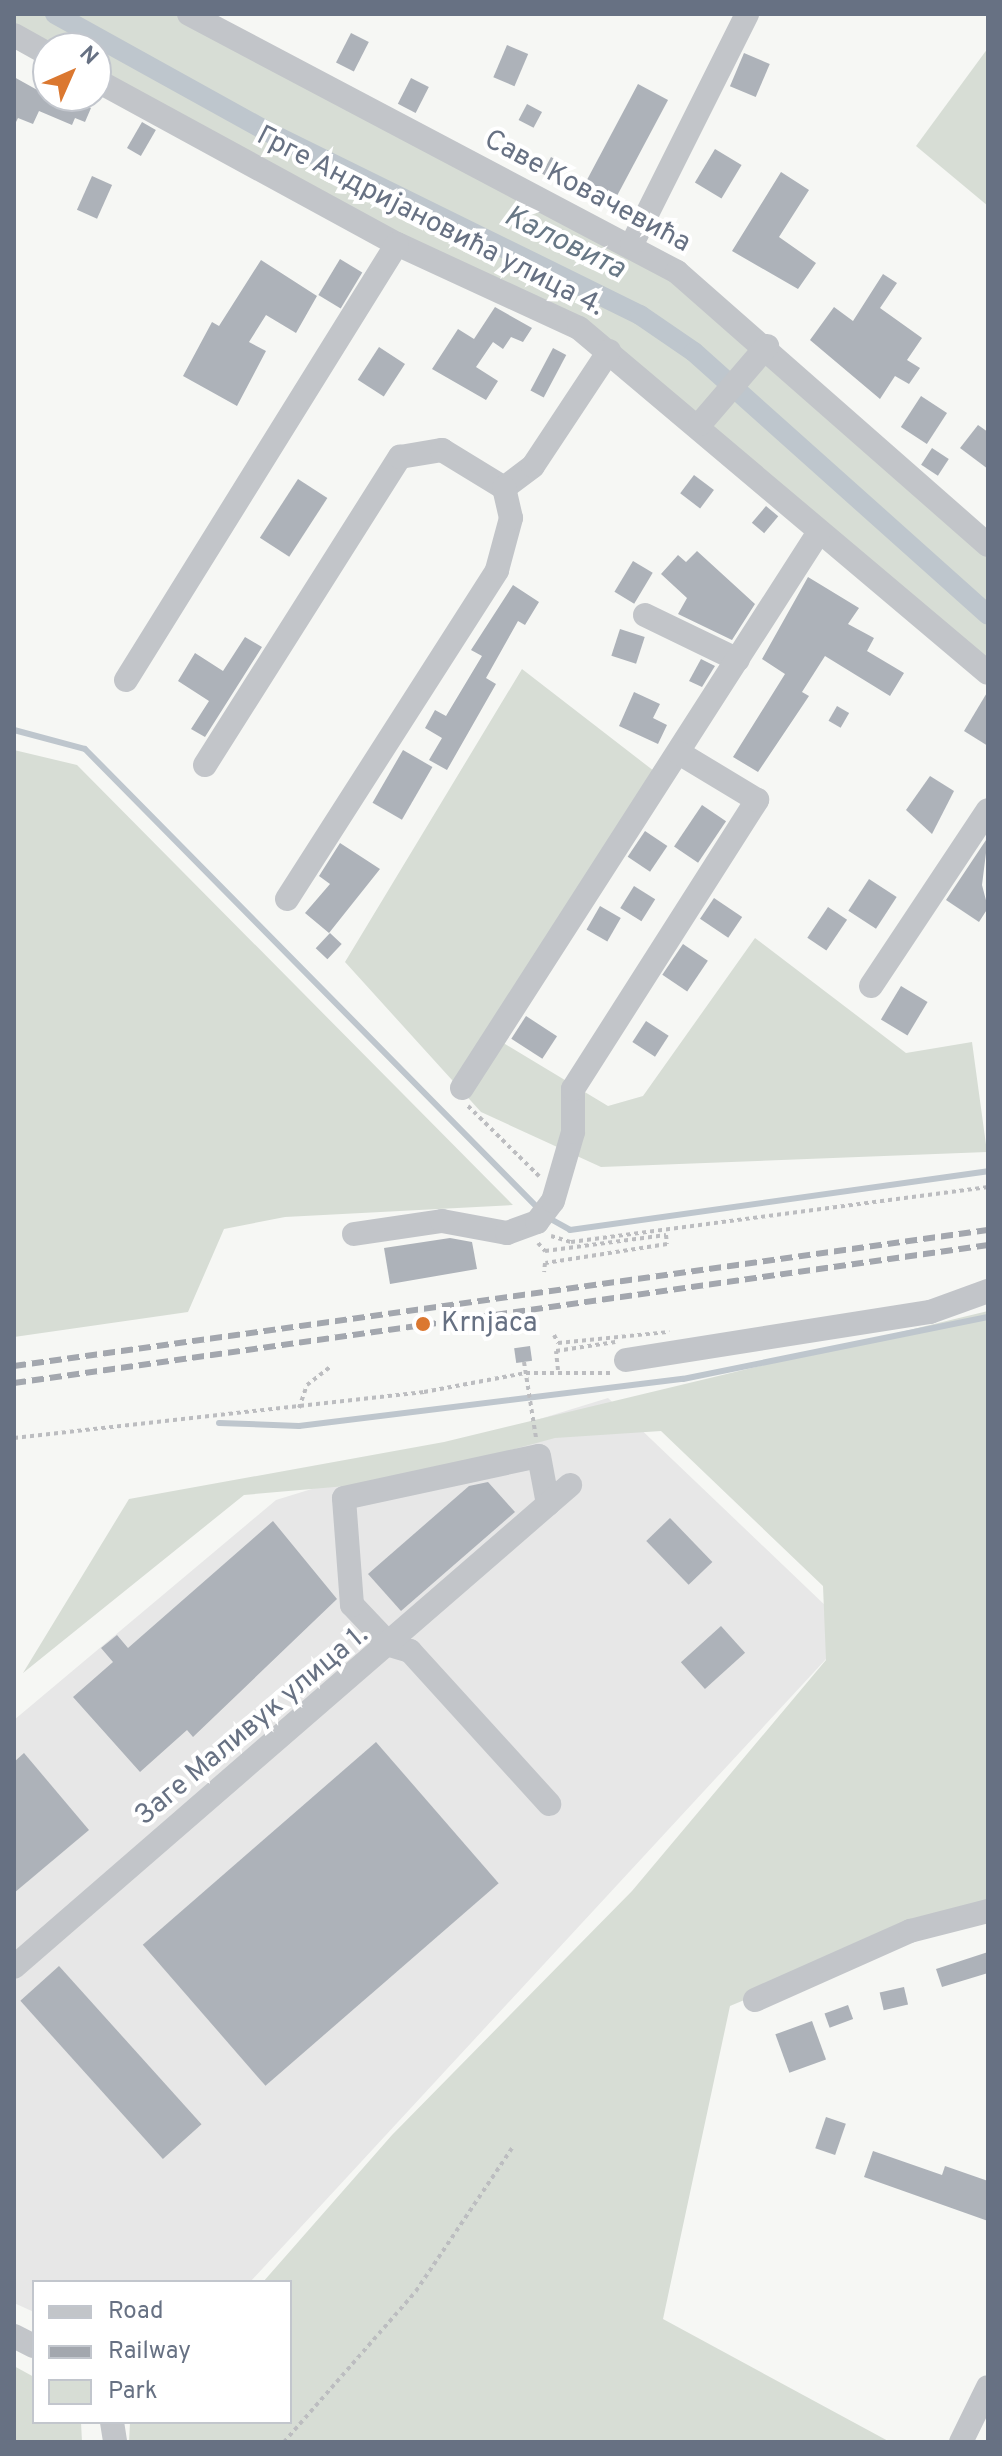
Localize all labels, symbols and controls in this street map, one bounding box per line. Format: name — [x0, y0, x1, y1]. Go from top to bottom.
north arrow — [32, 32, 112, 112]
text: N — [73, 41, 103, 71]
street label: Грге Андријановића улица 4. — [250, 119, 610, 325]
street label: Саве Ковачевића — [478, 123, 696, 261]
water label: Каловита — [498, 199, 630, 289]
place label: Krnjaca — [441, 1307, 538, 1341]
marker: Krnjaca — [412, 1313, 434, 1335]
street label: Заге Маливук улица 1. — [129, 1619, 375, 1833]
legend — [32, 2280, 292, 2424]
text: Road — [108, 2297, 164, 2327]
text: Railway — [108, 2337, 191, 2367]
text: Park — [108, 2377, 158, 2407]

